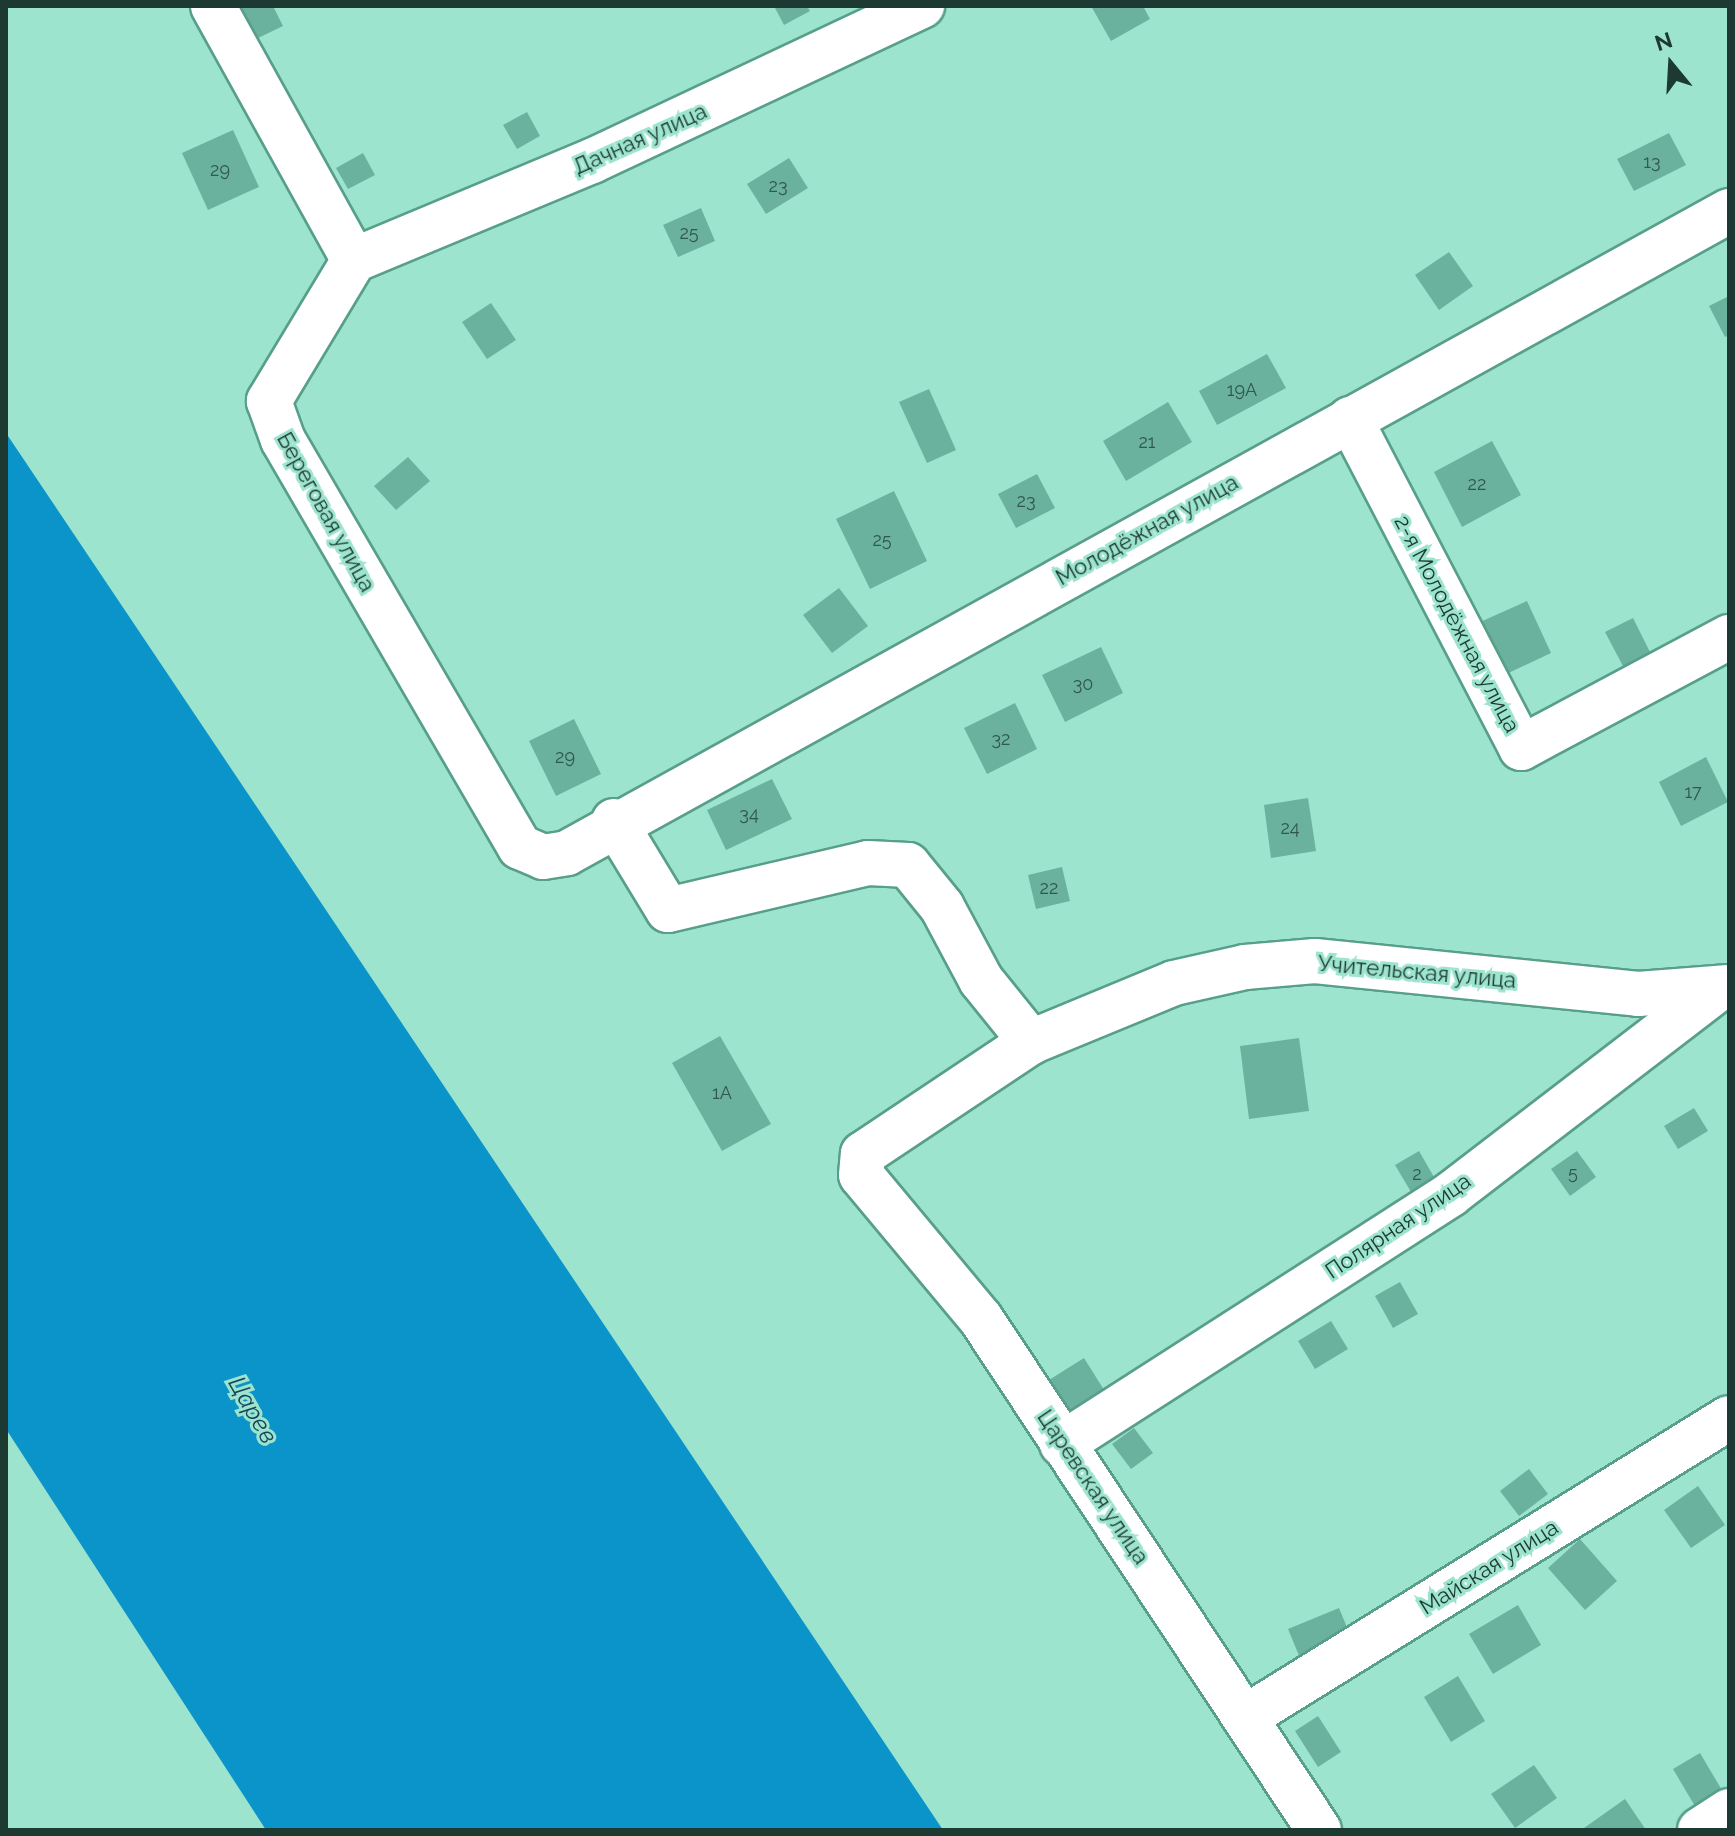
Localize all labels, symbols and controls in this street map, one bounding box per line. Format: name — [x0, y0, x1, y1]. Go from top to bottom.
north arrow — [1631, 24, 1711, 104]
text: N — [1652, 26, 1676, 56]
street label: Дачная улица — [569, 98, 711, 180]
house number: 13 — [1643, 151, 1661, 173]
house number: 29 — [210, 159, 230, 181]
house number: 23 — [769, 175, 787, 197]
house number: 25 — [679, 222, 699, 244]
house number: 19А — [1227, 379, 1257, 401]
street label: Береговая улица — [271, 427, 381, 597]
house number: 21 — [1138, 431, 1156, 453]
street label: Молодёжная улица — [1051, 469, 1243, 591]
house number: 22 — [1468, 473, 1486, 495]
house number: 23 — [1017, 490, 1035, 512]
street label: 2-я Молодёжная улица — [1388, 511, 1526, 737]
house number: 25 — [872, 529, 892, 551]
house number: 30 — [1073, 673, 1093, 695]
house number: 32 — [992, 728, 1010, 750]
house number: 29 — [555, 746, 575, 768]
house number: 17 — [1684, 781, 1702, 803]
house number: 34 — [739, 803, 759, 825]
house number: 24 — [1280, 817, 1300, 839]
house number: 22 — [1040, 877, 1058, 899]
street label: Учительская улица — [1317, 950, 1517, 994]
house number: 1А — [712, 1082, 732, 1104]
house number: 5 — [1568, 1162, 1578, 1184]
house number: 2 — [1412, 1163, 1422, 1185]
street label: Полярная улица — [1320, 1167, 1476, 1285]
water label: Царев — [222, 1371, 284, 1449]
street label: Царевская улица — [1031, 1405, 1155, 1569]
street label: Майская улица — [1415, 1514, 1563, 1620]

